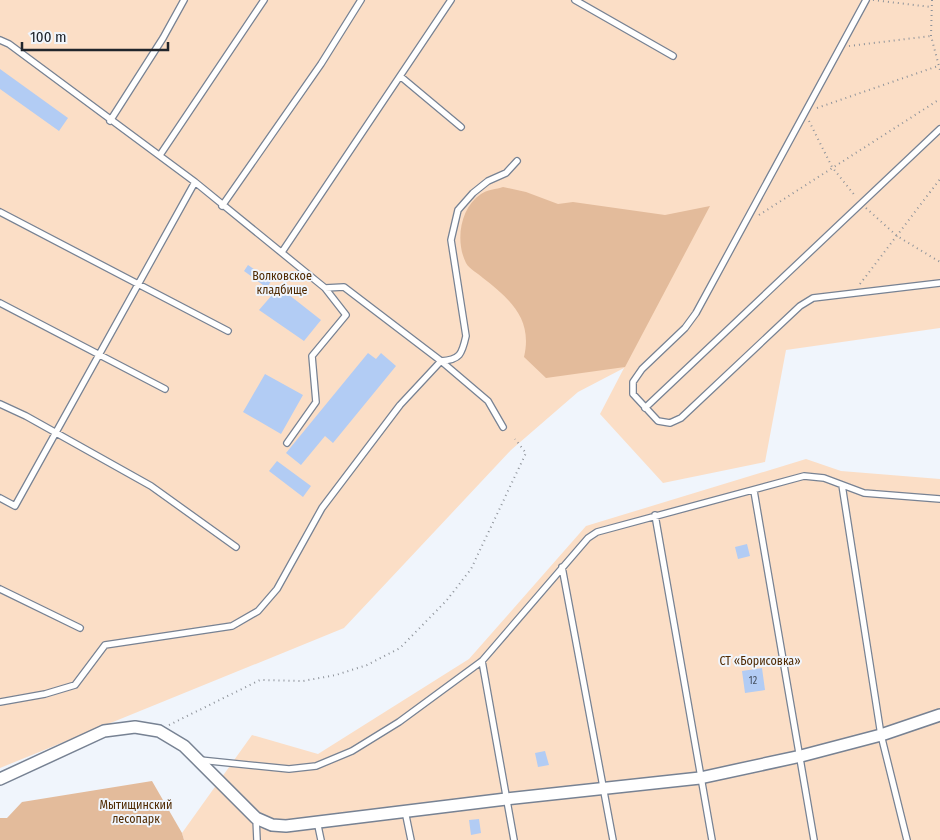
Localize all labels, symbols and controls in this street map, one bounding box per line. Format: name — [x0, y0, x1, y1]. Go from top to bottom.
scale bar — [22, 20, 169, 52]
text: 100 m — [30, 28, 67, 46]
park label: Волковское кладбище — [252, 269, 312, 297]
park label: СТ «Борисовка» — [719, 654, 801, 668]
house number: 12 — [749, 675, 758, 687]
park label: Мытищинский лесопарк — [100, 798, 172, 826]

